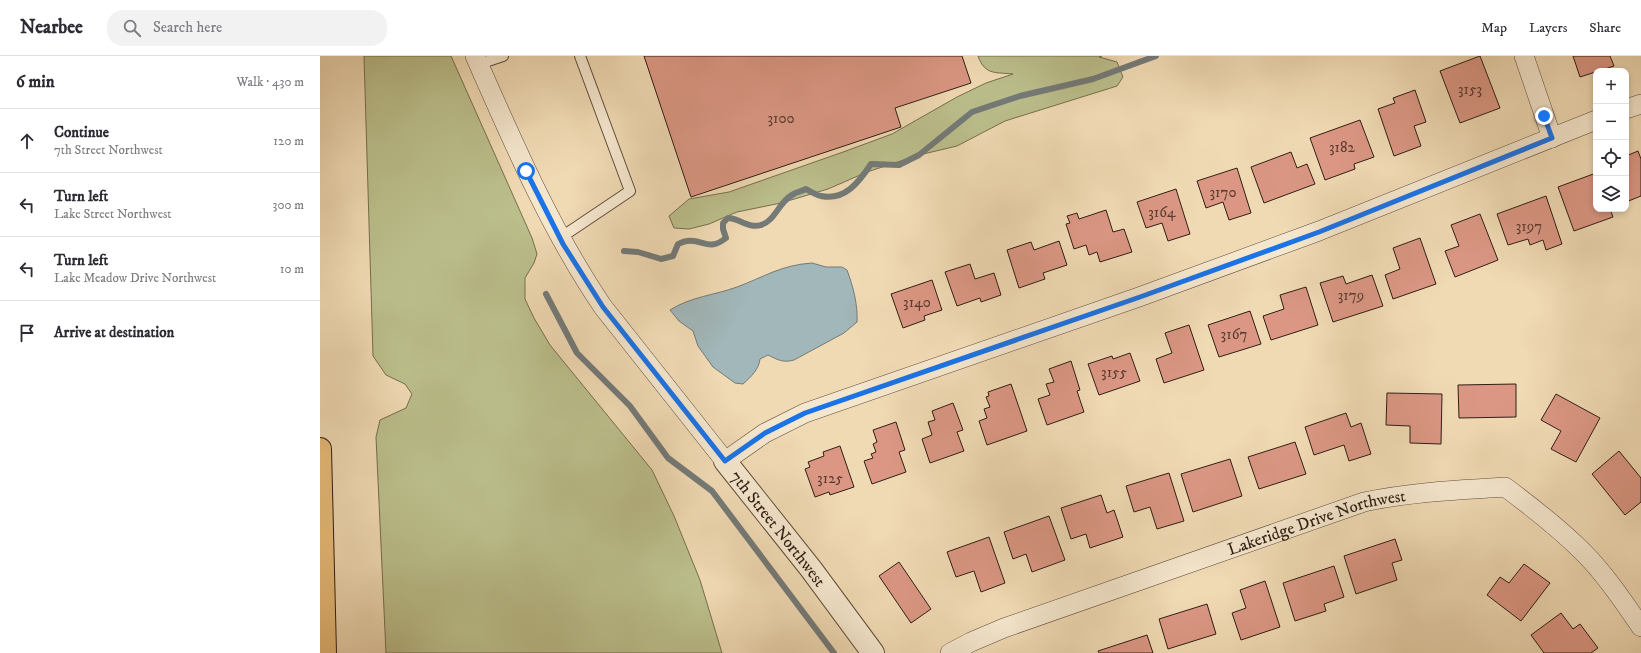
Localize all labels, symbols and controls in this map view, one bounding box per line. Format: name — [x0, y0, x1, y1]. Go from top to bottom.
search box — [107, 10, 387, 46]
text: Nearbee — [20, 16, 83, 39]
icon: search — [121, 17, 143, 39]
text: Search here — [153, 18, 222, 37]
text: Map — [1481, 19, 1507, 37]
text: Layers — [1529, 19, 1567, 37]
text: Share — [1589, 19, 1621, 37]
map controls — [1593, 68, 1629, 212]
button: + — [1593, 68, 1629, 104]
text: 6 min — [16, 71, 55, 93]
text: Walk · 430 m — [236, 74, 304, 90]
house number: 3153 — [1458, 80, 1482, 99]
button: − — [1593, 104, 1629, 140]
route end — [1535, 107, 1553, 125]
house number: 3100 — [767, 109, 795, 128]
text: Continue — [54, 123, 109, 142]
icon: ahead — [16, 130, 38, 152]
text: 120 m — [273, 133, 304, 149]
house number: 3182 — [1329, 138, 1356, 157]
button: locate — [1593, 140, 1629, 176]
text: 7th Street Northwest — [54, 142, 163, 158]
route start — [517, 162, 535, 180]
button: layers — [1593, 176, 1629, 212]
house number: 3170 — [1209, 183, 1237, 202]
text: Turn left — [54, 187, 108, 206]
icon: left — [16, 194, 38, 216]
text: 300 m — [273, 197, 304, 213]
house number: 3164 — [1148, 203, 1176, 222]
text: Lake Street Northwest — [54, 206, 172, 222]
house number: 3197 — [1516, 217, 1542, 236]
text: Turn left — [54, 251, 108, 270]
icon: left — [16, 258, 38, 280]
text: 10 m — [280, 261, 304, 277]
text: Lake Meadow Drive Northwest — [54, 270, 216, 286]
house number: 3179 — [1338, 286, 1364, 305]
house number: 3140 — [903, 293, 931, 312]
icon: arrive — [16, 322, 38, 344]
text: Arrive at destination — [54, 323, 174, 342]
house number: 3167 — [1221, 325, 1247, 344]
house number: 3155 — [1101, 363, 1128, 382]
street label: 7th Street Northwest — [725, 466, 831, 592]
house number: 3125 — [817, 469, 843, 488]
street label: Lakeridge Drive Northwest — [1225, 485, 1408, 561]

